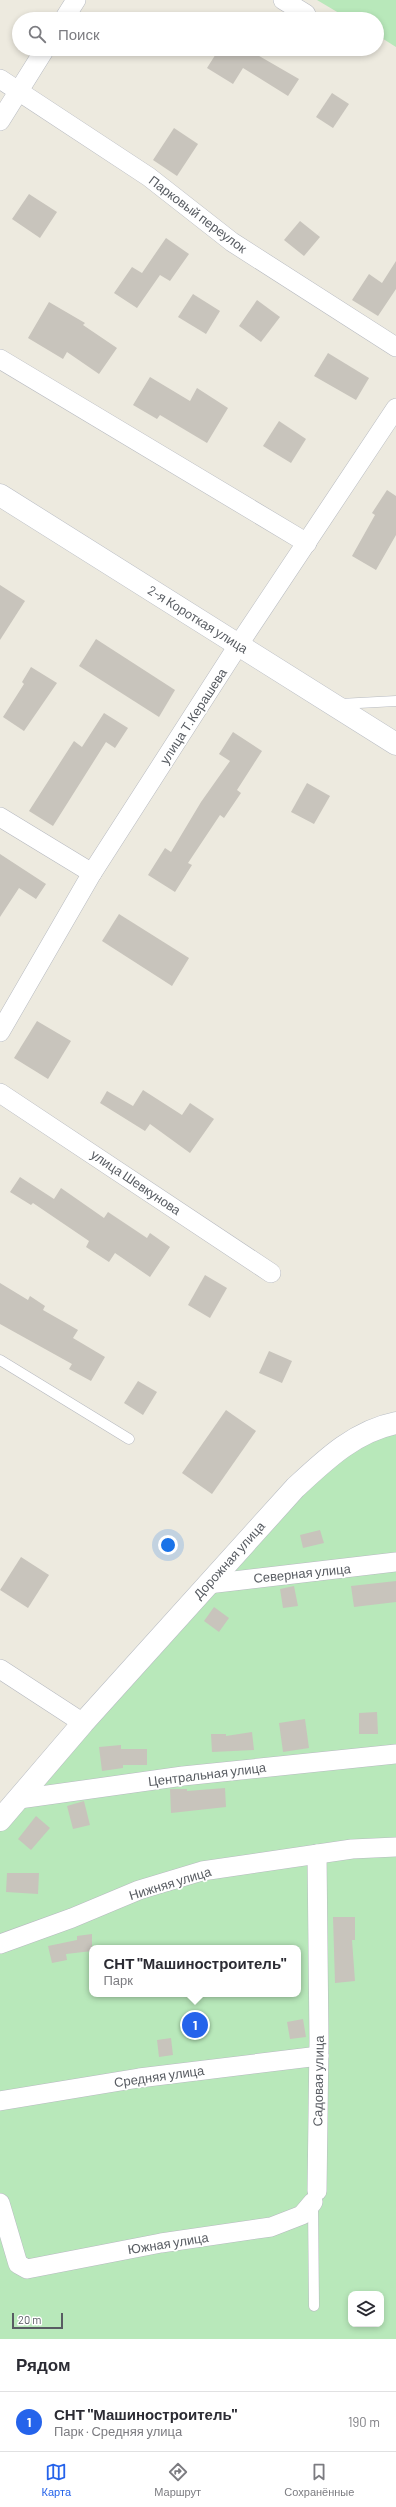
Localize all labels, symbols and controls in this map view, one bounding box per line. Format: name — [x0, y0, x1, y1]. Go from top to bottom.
search box — [12, 12, 384, 56]
icon: search — [26, 23, 48, 45]
text: Поиск — [58, 25, 100, 43]
street label: Парковый переулок — [146, 172, 250, 256]
street label: 2-я Короткая улица — [145, 582, 252, 657]
street label: улица Т.Керашева — [156, 665, 230, 767]
street label: улица Шевкунова — [88, 1146, 185, 1218]
street label: Дорожная улица — [190, 1517, 269, 1602]
your location — [158, 1535, 178, 1555]
street label: Северная улица — [253, 1560, 352, 1586]
street label: Центральная улица — [147, 1759, 268, 1789]
street label: Нижняя улица — [127, 1863, 214, 1903]
popup — [89, 1945, 301, 1997]
text: СНТ "Машиностроитель" — [103, 1954, 287, 1972]
text: Парк — [103, 1972, 133, 1988]
pin: 1 — [182, 2010, 208, 2040]
street label: Садовая улица — [309, 2035, 327, 2127]
street label: Средняя улица — [113, 2062, 206, 2090]
street label: Южная улица — [126, 2229, 210, 2257]
map controls — [348, 2291, 384, 2327]
button: layers — [348, 2291, 384, 2327]
scale bar — [12, 2311, 63, 2330]
text: 20 m — [18, 2313, 41, 2326]
text: Рядом — [16, 2354, 71, 2374]
text: СНТ "Машиностроитель" — [54, 2405, 237, 2423]
text: 1 — [27, 2414, 31, 2430]
text: 190 m — [348, 2414, 380, 2430]
text: Парк · Средняя улица — [54, 2423, 182, 2439]
tab: Карта — [42, 2461, 71, 2498]
tab: Маршрут — [154, 2461, 201, 2498]
tab: Сохранённые — [284, 2461, 354, 2498]

